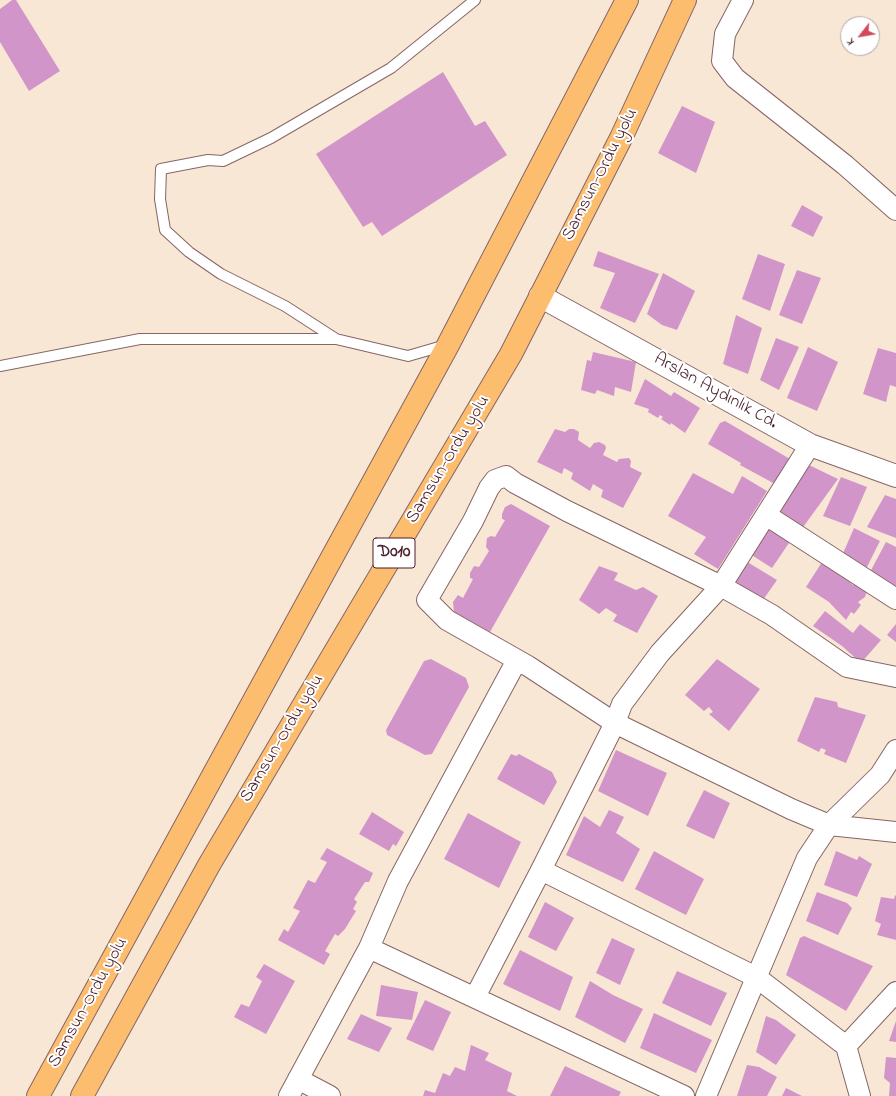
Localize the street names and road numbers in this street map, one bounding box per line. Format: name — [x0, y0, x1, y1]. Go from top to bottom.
street label: Samsun-Ordu yolu — [558, 105, 644, 245]
street label: Arslan Aydınlık Cd. — [649, 349, 781, 435]
street label: Samsun-Ordu yolu — [402, 392, 496, 528]
road number: D010 — [373, 538, 415, 568]
street label: Samsun-Ordu yolu — [236, 671, 330, 807]
street label: Samsun-Ordu yolu — [44, 934, 134, 1072]

